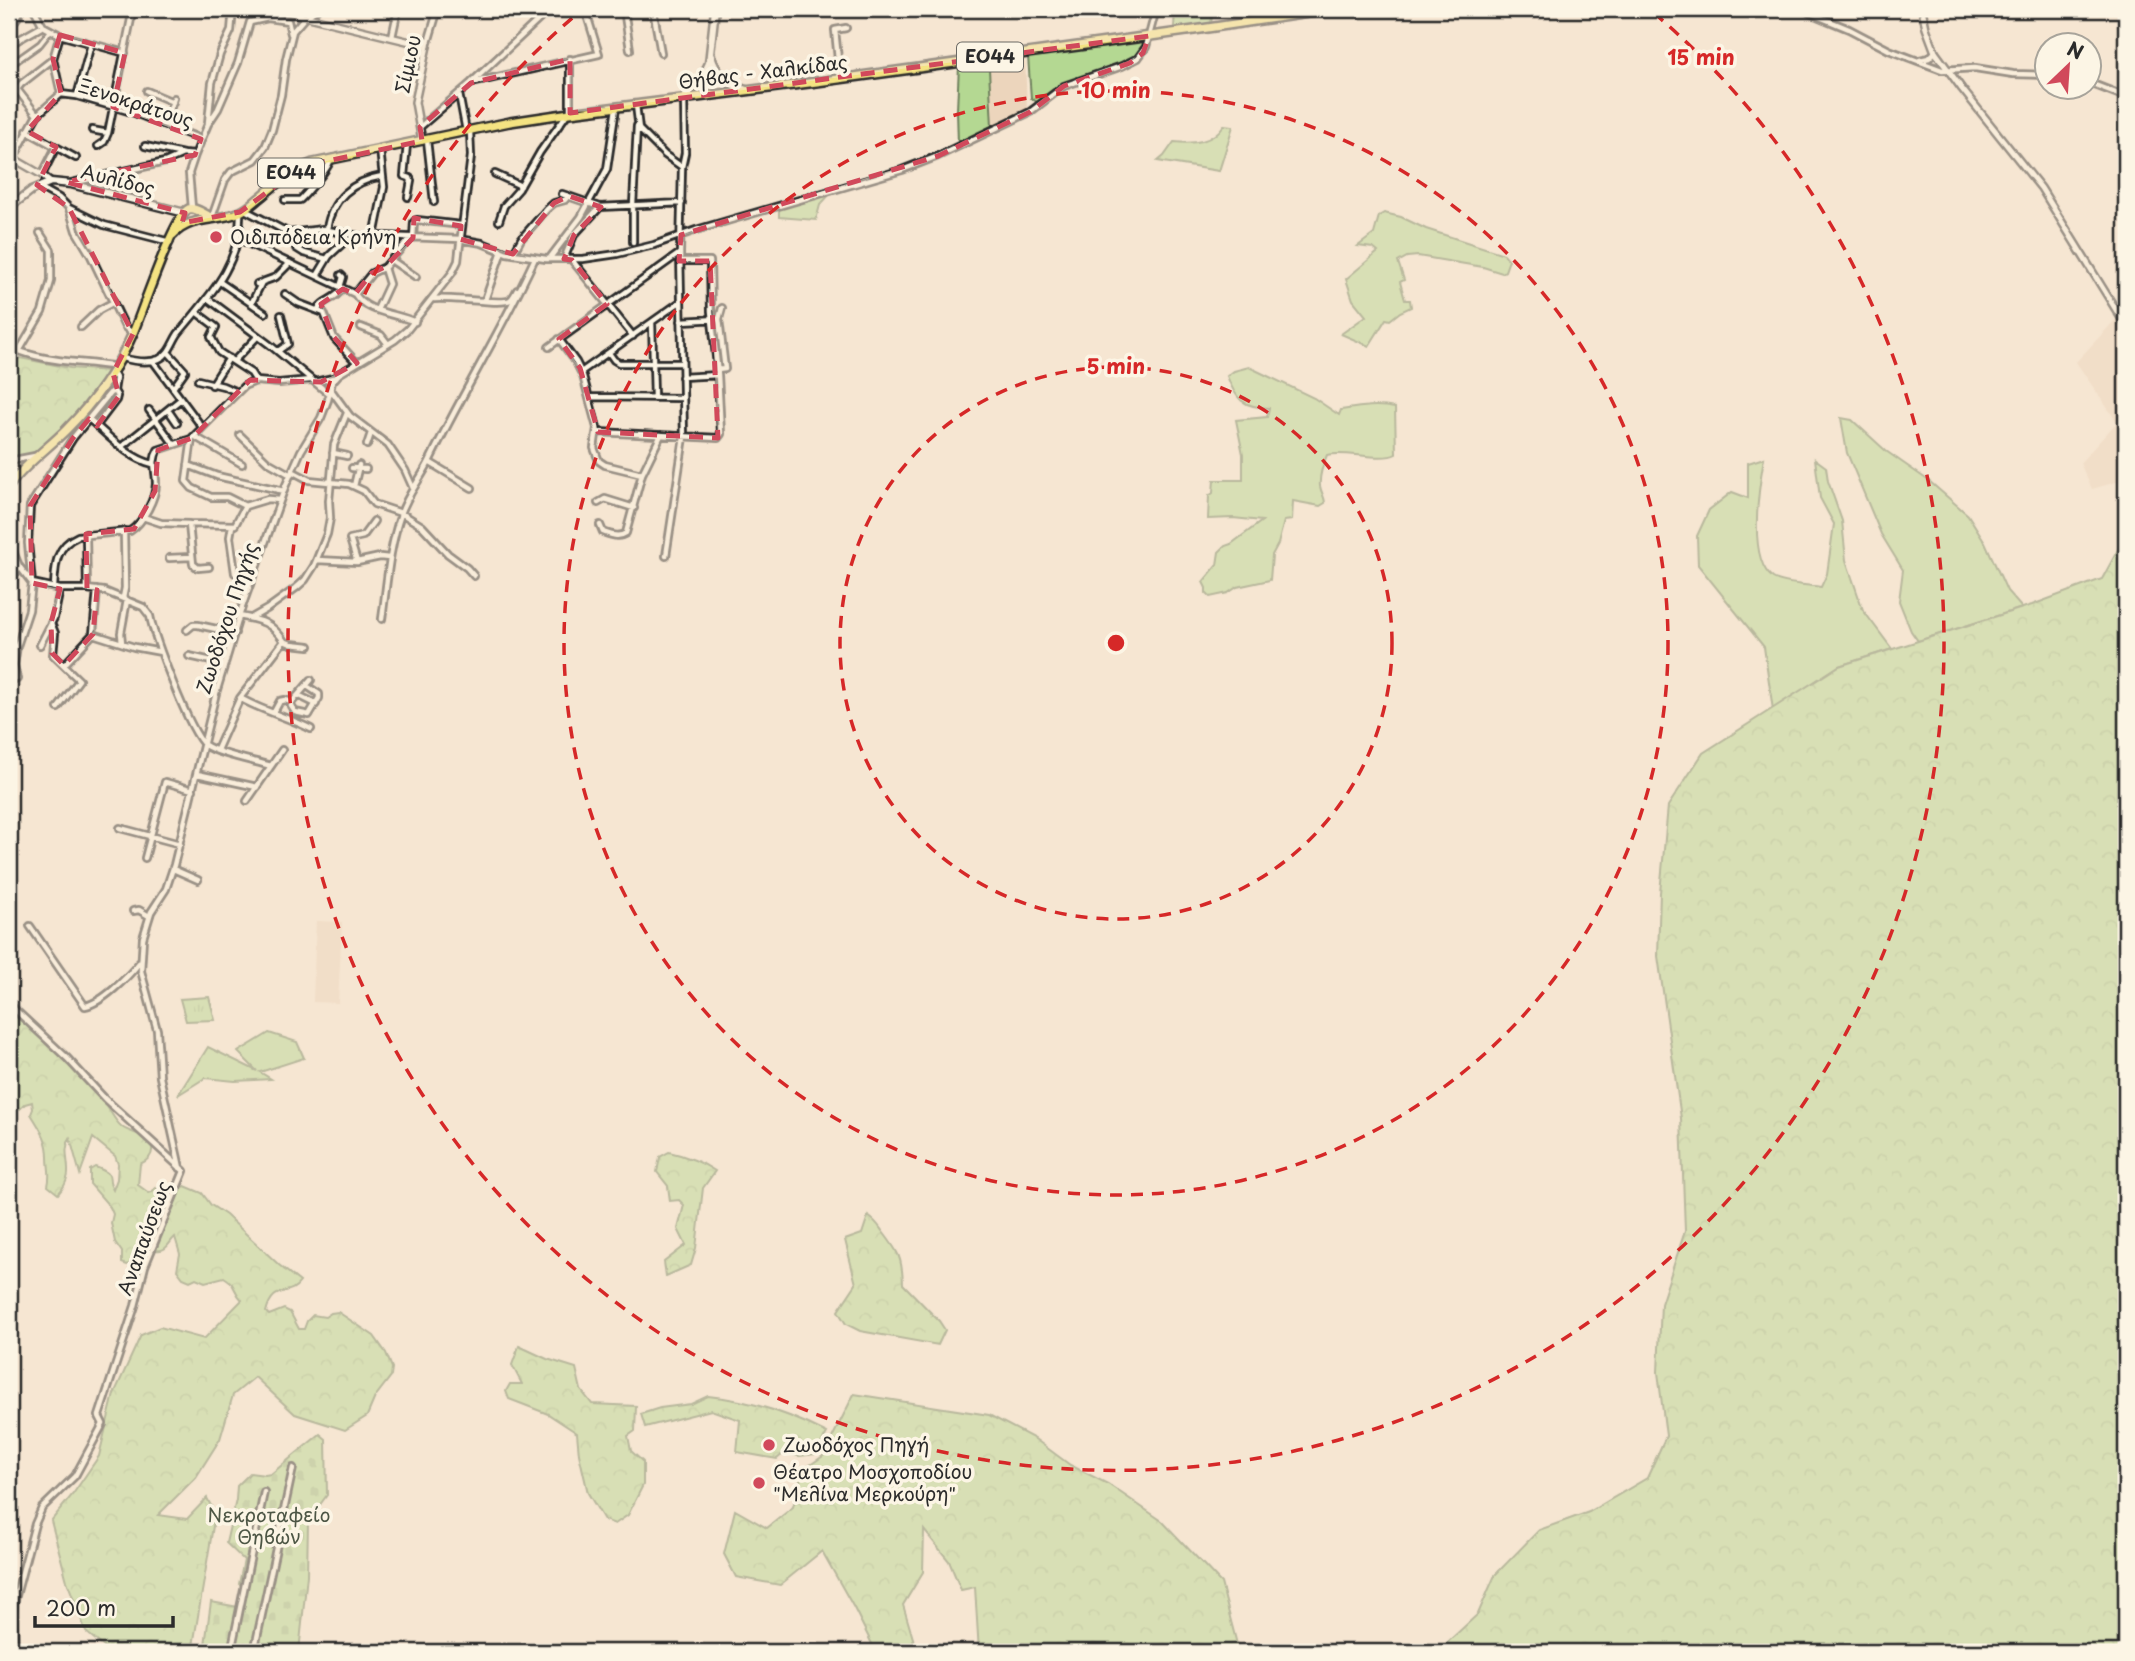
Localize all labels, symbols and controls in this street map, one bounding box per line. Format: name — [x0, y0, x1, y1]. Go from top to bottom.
street label: Σίμιου — [387, 32, 427, 95]
north arrow — [2034, 32, 2104, 102]
text: N — [2063, 34, 2088, 66]
text: 15 min — [1667, 40, 1735, 72]
road number: ΕΟ44 — [957, 42, 1023, 72]
street label: Θήβας - Χαλκίδας — [677, 47, 849, 95]
street label: Ξενοκράτους — [75, 70, 197, 134]
text: 10 min — [1081, 73, 1151, 105]
street label: Αυλίδος — [78, 156, 158, 202]
road number: ΕΟ44 — [258, 158, 324, 188]
place label: Οιδιπόδεια Κρήνη — [230, 222, 397, 250]
marker: Οιδιπόδεια Κρήνη — [208, 229, 224, 245]
text: 5 min — [1087, 349, 1145, 381]
street label: Ζωοδόχου Πηγής — [188, 538, 264, 697]
centre of rings — [1104, 631, 1128, 655]
street label: Αναπαύσεως — [109, 1177, 177, 1299]
place label: Ζωοδόχος Πηγή — [783, 1430, 929, 1458]
marker: Ζωοδόχος Πηγή — [761, 1437, 777, 1453]
place label: Θέατρο Μοσχοποδίου "Μελίνα Μερκούρη" — [773, 1457, 972, 1507]
marker: Θέατρο Μοσχοποδίου "Μελίνα Μερκούρη" — [751, 1475, 767, 1491]
park label: Νεκροταφείο Θηβών — [208, 1500, 330, 1550]
scale bar — [35, 1584, 173, 1628]
text: 200 m — [46, 1591, 116, 1623]

